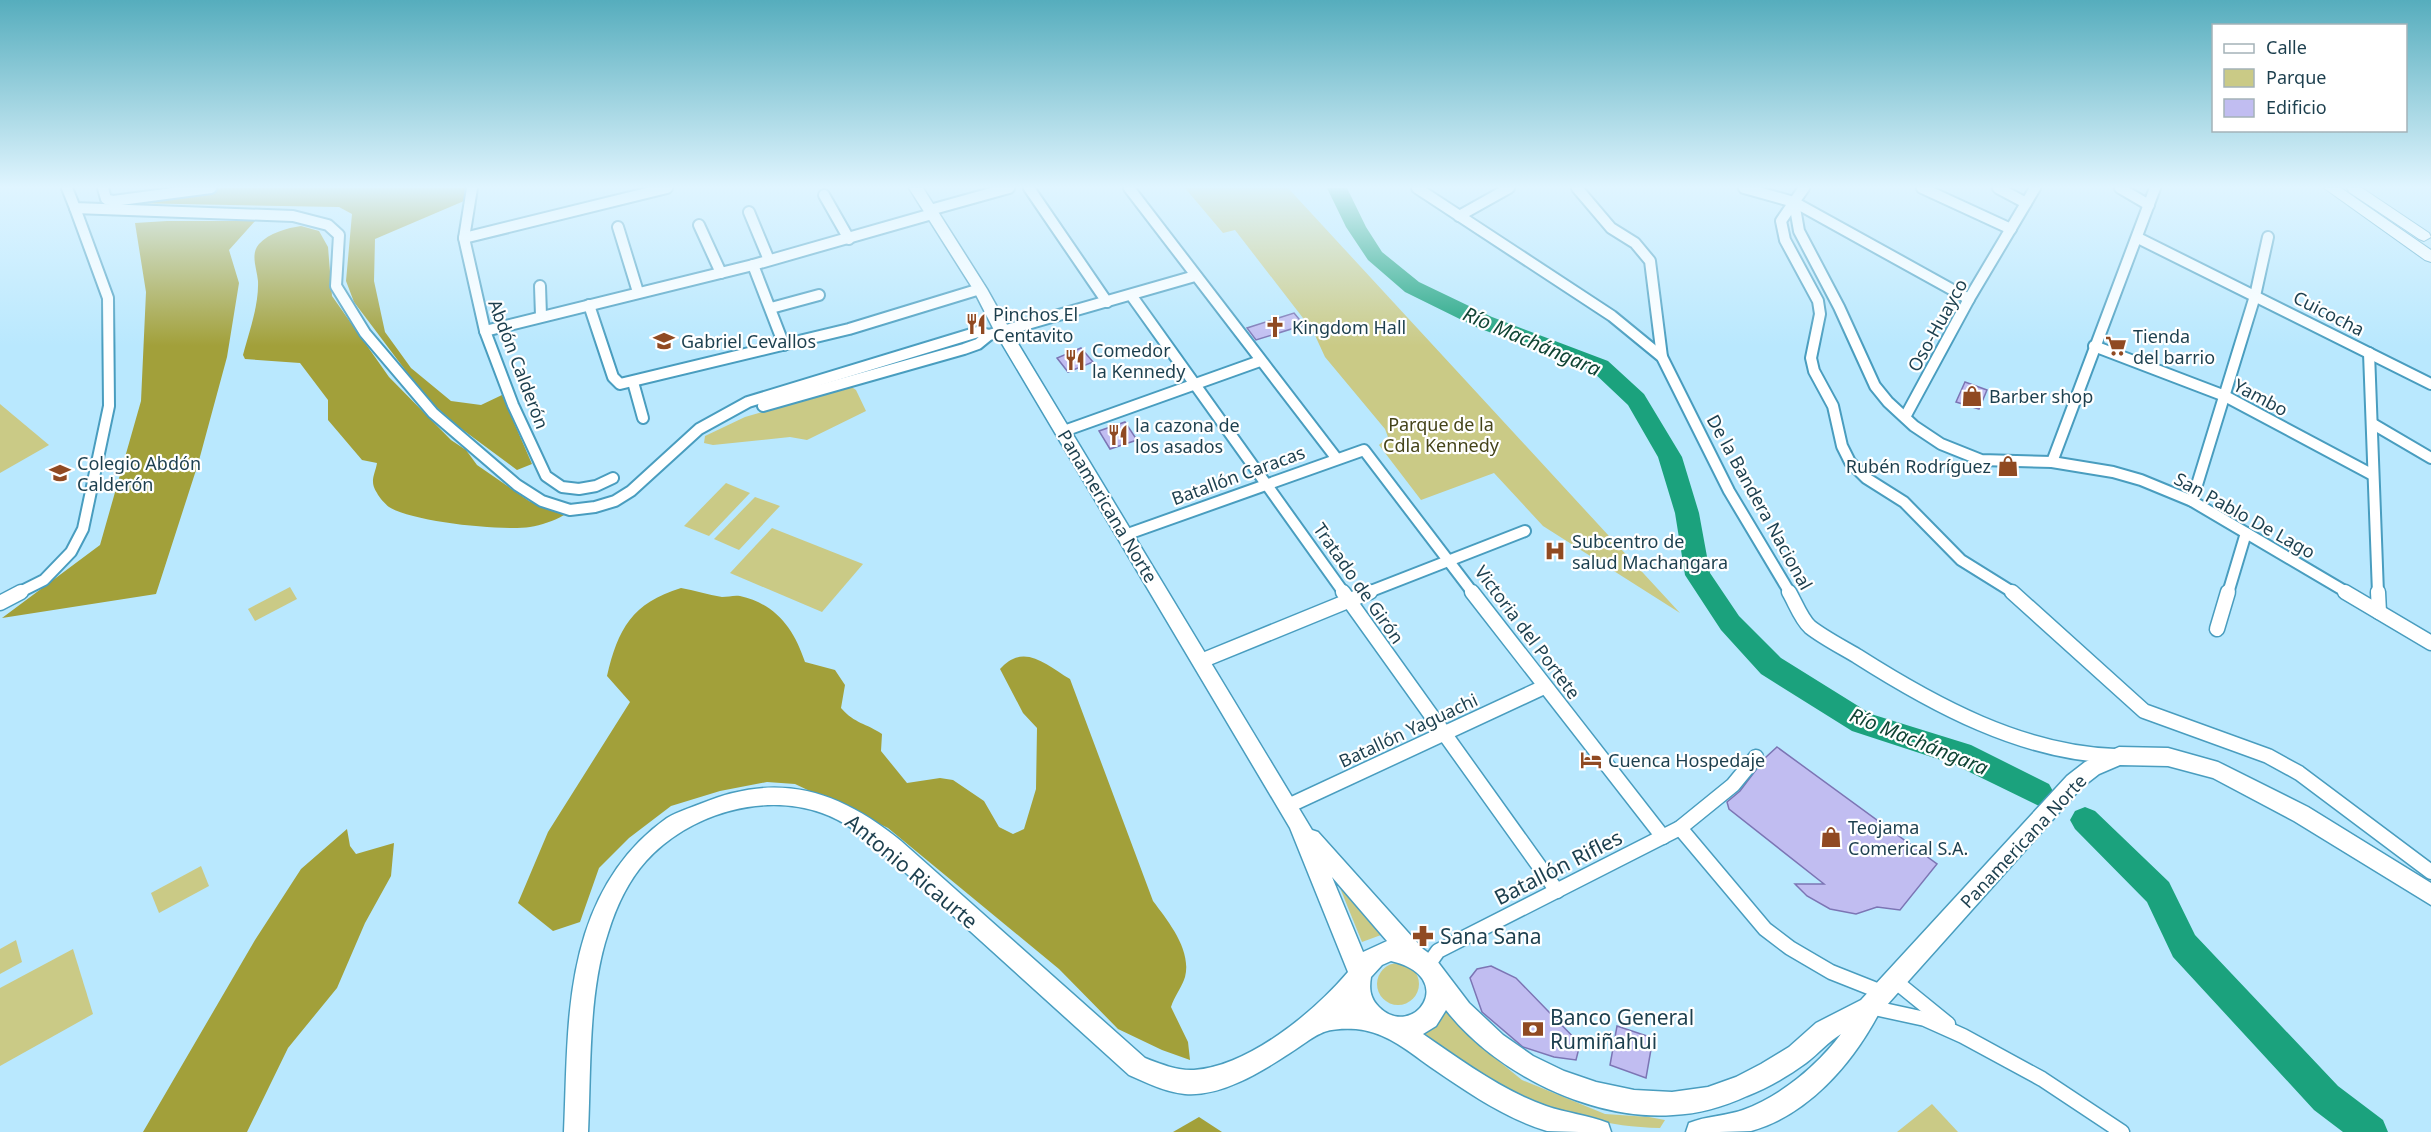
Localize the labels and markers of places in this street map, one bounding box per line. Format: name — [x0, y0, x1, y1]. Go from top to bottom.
place label: Pinchos El Centavito — [993, 302, 1078, 347]
restaurant icon: Pinchos El Centavito — [964, 312, 988, 336]
church icon: Kingdom Hall — [1263, 315, 1287, 339]
place label: Kingdom Hall — [1292, 315, 1406, 339]
place label: Tienda del barrio — [2133, 324, 2215, 369]
school or university icon: Gabriel Cevallos — [652, 329, 676, 353]
place label: Gabriel Cevallos — [681, 329, 816, 353]
supermarket icon: Tienda del barrio — [2104, 334, 2128, 358]
place label: Comedor la Kennedy — [1092, 338, 1186, 383]
restaurant icon: Comedor la Kennedy — [1063, 348, 1087, 372]
shop icon: Barber shop — [1960, 384, 1984, 408]
place label: Barber shop — [1989, 384, 2093, 408]
place label: la cazona de los asados — [1135, 413, 1240, 458]
restaurant icon: la cazona de los asados — [1106, 423, 1130, 447]
place label: Colegio Abdón Calderón — [77, 451, 201, 496]
place label: Rubén Rodríguez — [1846, 454, 1991, 478]
shop icon: Rubén Rodríguez — [1996, 454, 2020, 478]
school or university icon: Colegio Abdón Calderón — [48, 461, 72, 485]
place label: Subcentro de salud Machangara — [1572, 529, 1728, 574]
hospital icon: Subcentro de salud Machangara — [1543, 539, 1567, 563]
hotel icon: Cuenca Hospedaje — [1579, 748, 1603, 772]
place label: Cuenca Hospedaje — [1608, 748, 1765, 772]
place label: Teojama Comerical S.A. — [1848, 815, 1968, 860]
shop icon: Teojama Comerical S.A. — [1819, 825, 1843, 849]
place label: Sana Sana — [1440, 922, 1542, 950]
pharmacy icon: Sana Sana — [1411, 924, 1435, 948]
place label: Banco General Rumiñahui — [1550, 1003, 1694, 1055]
bank icon: Banco General Rumiñahui — [1521, 1017, 1545, 1041]

